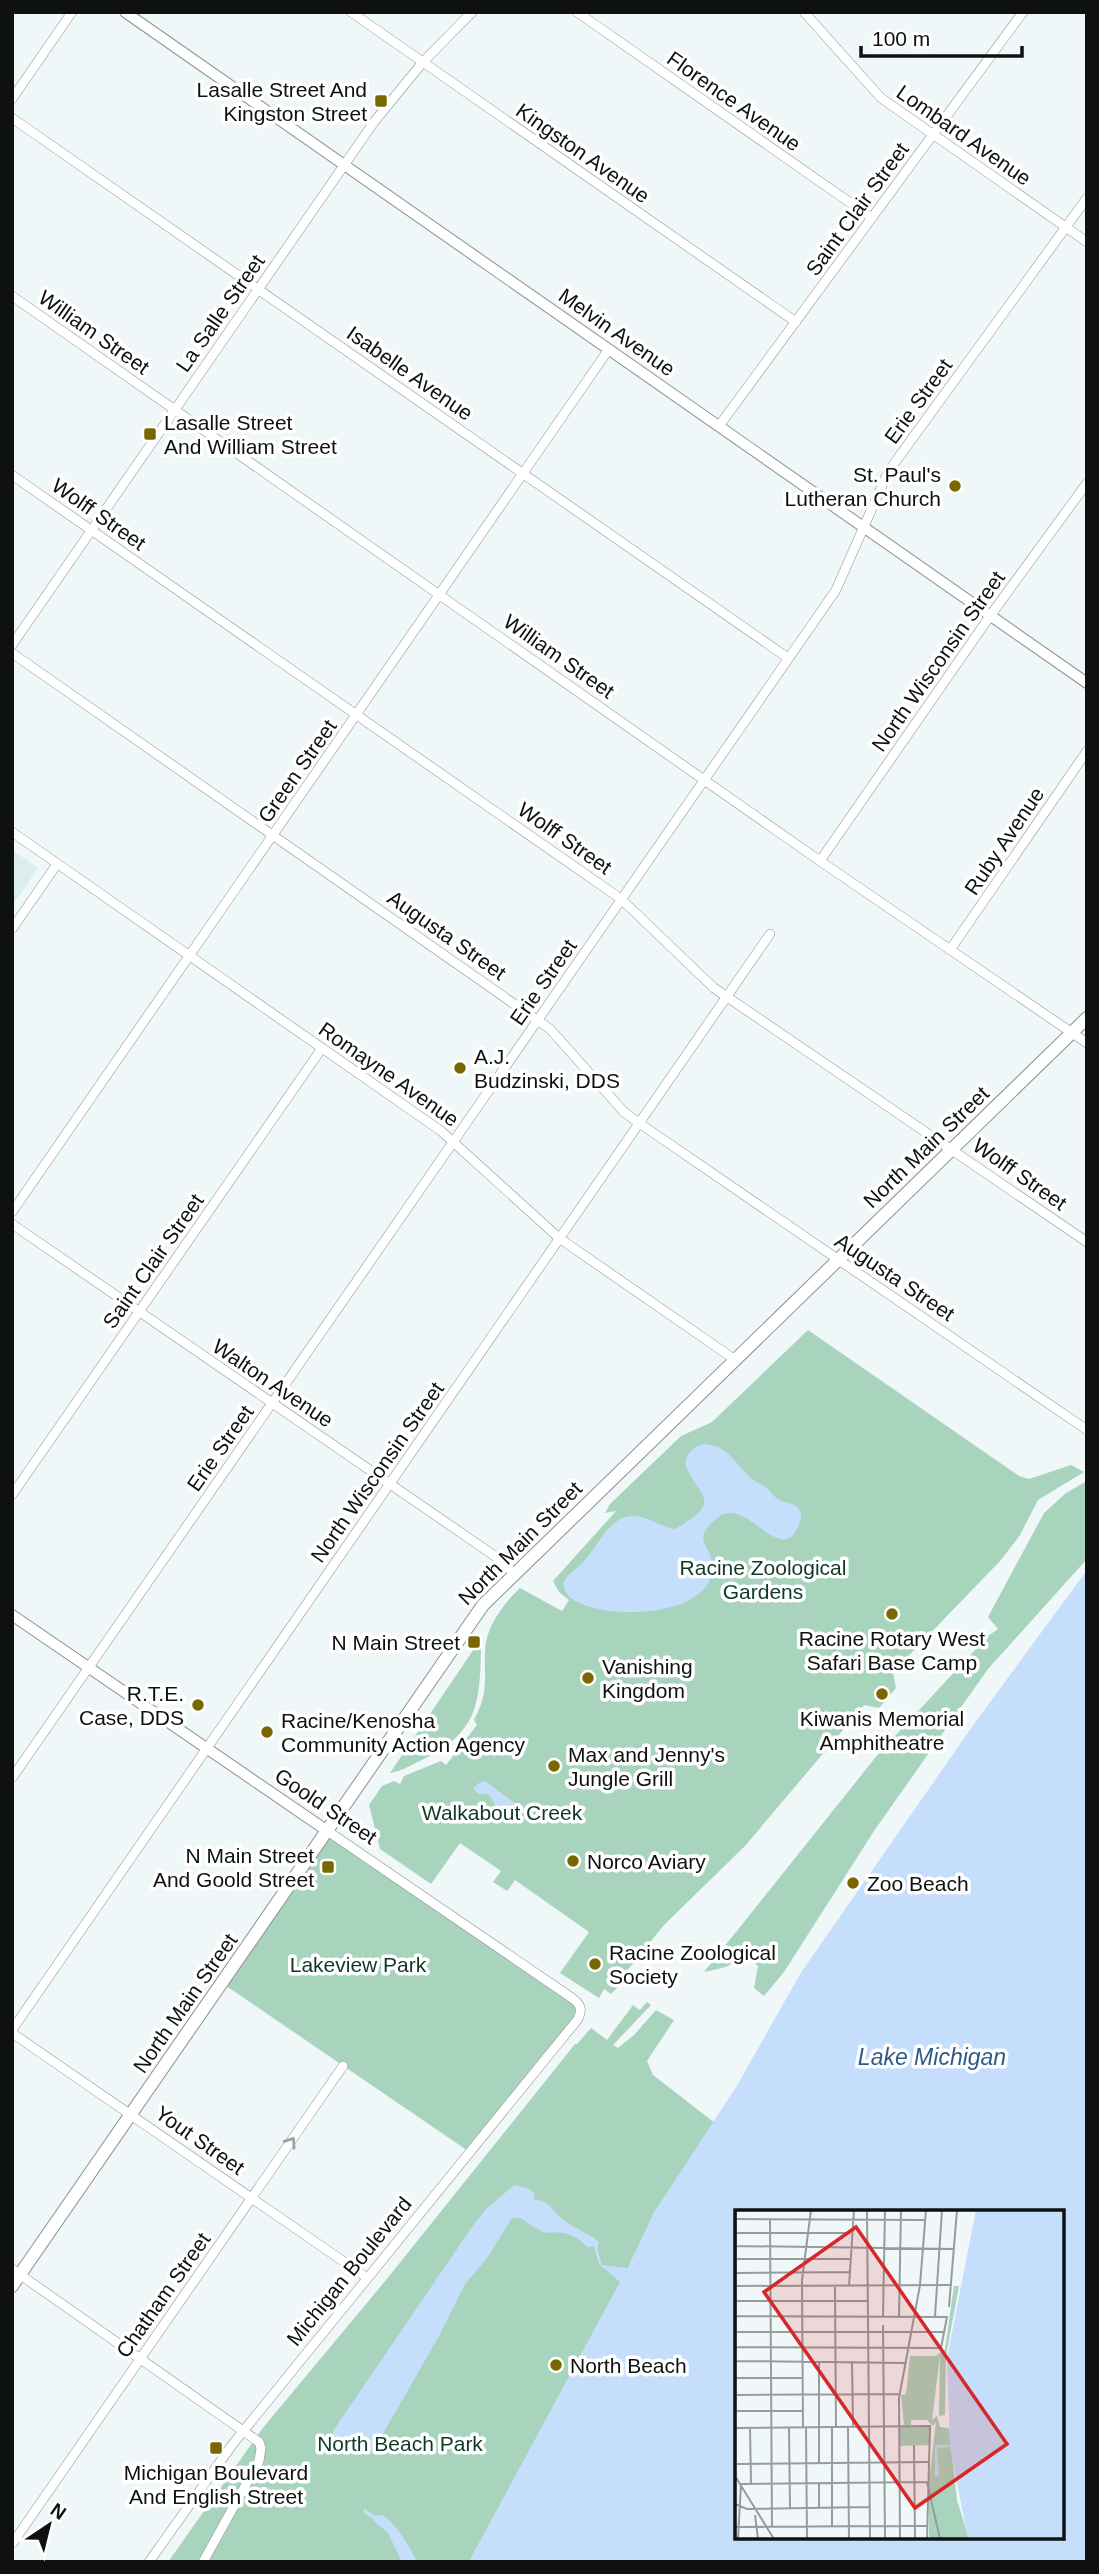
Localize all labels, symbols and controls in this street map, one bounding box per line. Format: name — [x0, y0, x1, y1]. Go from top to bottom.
scale bar — [861, 14, 1022, 58]
text: 100 m — [872, 27, 930, 50]
street label: Florence Avenue — [663, 46, 805, 156]
place label: Lasalle Street And Kingston Street — [197, 78, 367, 125]
street label: Lombard Avenue — [893, 80, 1035, 190]
marker: Lasalle Street And Kingston Street — [373, 93, 389, 109]
street label: Kingston Avenue — [512, 98, 654, 208]
street label: Saint Clair Street — [801, 138, 913, 280]
street label: La Salle Street — [171, 250, 269, 376]
street label: Melvin Avenue — [555, 284, 679, 380]
street label: William Street — [34, 285, 154, 379]
street label: Isabelle Avenue — [343, 321, 477, 425]
street label: Erie Street — [880, 354, 957, 448]
place label: Lasalle Street And William Street — [164, 411, 337, 458]
marker: Lasalle Street And William Street — [142, 426, 158, 442]
place label: St. Paul's Lutheran Church — [785, 463, 941, 510]
street label: Wolff Street — [48, 473, 150, 555]
marker: St. Paul's Lutheran Church — [947, 478, 963, 494]
street label: North Wisconsin Street — [867, 566, 1009, 756]
street label: William Street — [499, 609, 619, 703]
street label: Green Street — [253, 715, 341, 827]
street label: Ruby Avenue — [960, 783, 1048, 899]
street label: Wolff Street — [514, 797, 616, 879]
street label: Augusta Street — [384, 886, 511, 984]
street label: Erie Street — [505, 935, 581, 1029]
street label: Romayne Avenue — [315, 1017, 463, 1131]
place label: A.J. Budzinski, DDS — [474, 1045, 620, 1092]
marker: A.J. Budzinski, DDS — [452, 1060, 468, 1076]
street label: North Main Street — [859, 1081, 993, 1212]
street label: Wolff Street — [969, 1133, 1071, 1215]
street label: Saint Clair Street — [98, 1189, 208, 1333]
street label: Augusta Street — [831, 1229, 959, 1325]
street label: Walton Avenue — [208, 1334, 338, 1432]
street label: North Wisconsin Street — [306, 1377, 448, 1567]
street label: Erie Street — [182, 1401, 258, 1495]
street label: North Main Street — [454, 1477, 586, 1609]
park label: Racine Zoological Gardens — [680, 1556, 846, 1603]
marker: Racine Rotary West Safari Base Camp — [884, 1606, 900, 1622]
place label: Racine Rotary West Safari Base Camp — [799, 1627, 985, 1674]
place label: N Main Street — [332, 1631, 460, 1654]
marker: N Main Street — [466, 1634, 482, 1650]
place label: Vanishing Kingdom — [602, 1655, 693, 1702]
marker: Vanishing Kingdom — [580, 1670, 596, 1686]
place label: R.T.E. Case, DDS — [79, 1682, 184, 1729]
marker: Kiwanis Memorial Amphitheatre — [874, 1686, 890, 1702]
marker: R.T.E. Case, DDS — [190, 1697, 206, 1713]
place label: Kiwanis Memorial Amphitheatre — [800, 1707, 964, 1754]
place label: Racine/Kenosha Community Action Agency — [281, 1709, 525, 1756]
marker: Racine/Kenosha Community Action Agency — [259, 1724, 275, 1740]
place label: Max and Jenny's Jungle Grill — [568, 1743, 725, 1790]
marker: Max and Jenny's Jungle Grill — [546, 1758, 562, 1774]
street label: Goold Street — [271, 1763, 381, 1849]
park label: Walkabout Creek — [422, 1801, 583, 1824]
place label: N Main Street And Goold Street — [153, 1844, 314, 1891]
place label: Norco Aviary — [587, 1850, 706, 1873]
marker: Norco Aviary — [565, 1853, 581, 1869]
marker: N Main Street And Goold Street — [320, 1859, 336, 1875]
place label: Zoo Beach — [867, 1872, 969, 1895]
marker: Zoo Beach — [845, 1875, 861, 1891]
street label: North Main Street — [128, 1929, 242, 2077]
place label: Racine Zoological Society — [609, 1941, 776, 1988]
park label: Lakeview Park — [290, 1953, 427, 1976]
marker: Racine Zoological Society — [587, 1956, 603, 1972]
water label: Lake Michigan — [858, 2044, 1006, 2070]
street label: Yout Street — [151, 2101, 249, 2179]
one-way arrow — [283, 2137, 295, 2150]
street label: Michigan Boulevard — [282, 2192, 416, 2350]
inset map — [735, 2210, 1064, 2539]
street label: Chatham Street — [111, 2228, 215, 2362]
place label: North Beach — [570, 2354, 687, 2377]
marker: North Beach — [548, 2357, 564, 2373]
park label: North Beach Park — [317, 2432, 483, 2455]
marker: Michigan Boulevard And English Street — [208, 2440, 224, 2456]
place label: Michigan Boulevard And English Street — [124, 2461, 308, 2508]
north arrow — [14, 2490, 84, 2560]
text: N — [47, 2499, 70, 2524]

